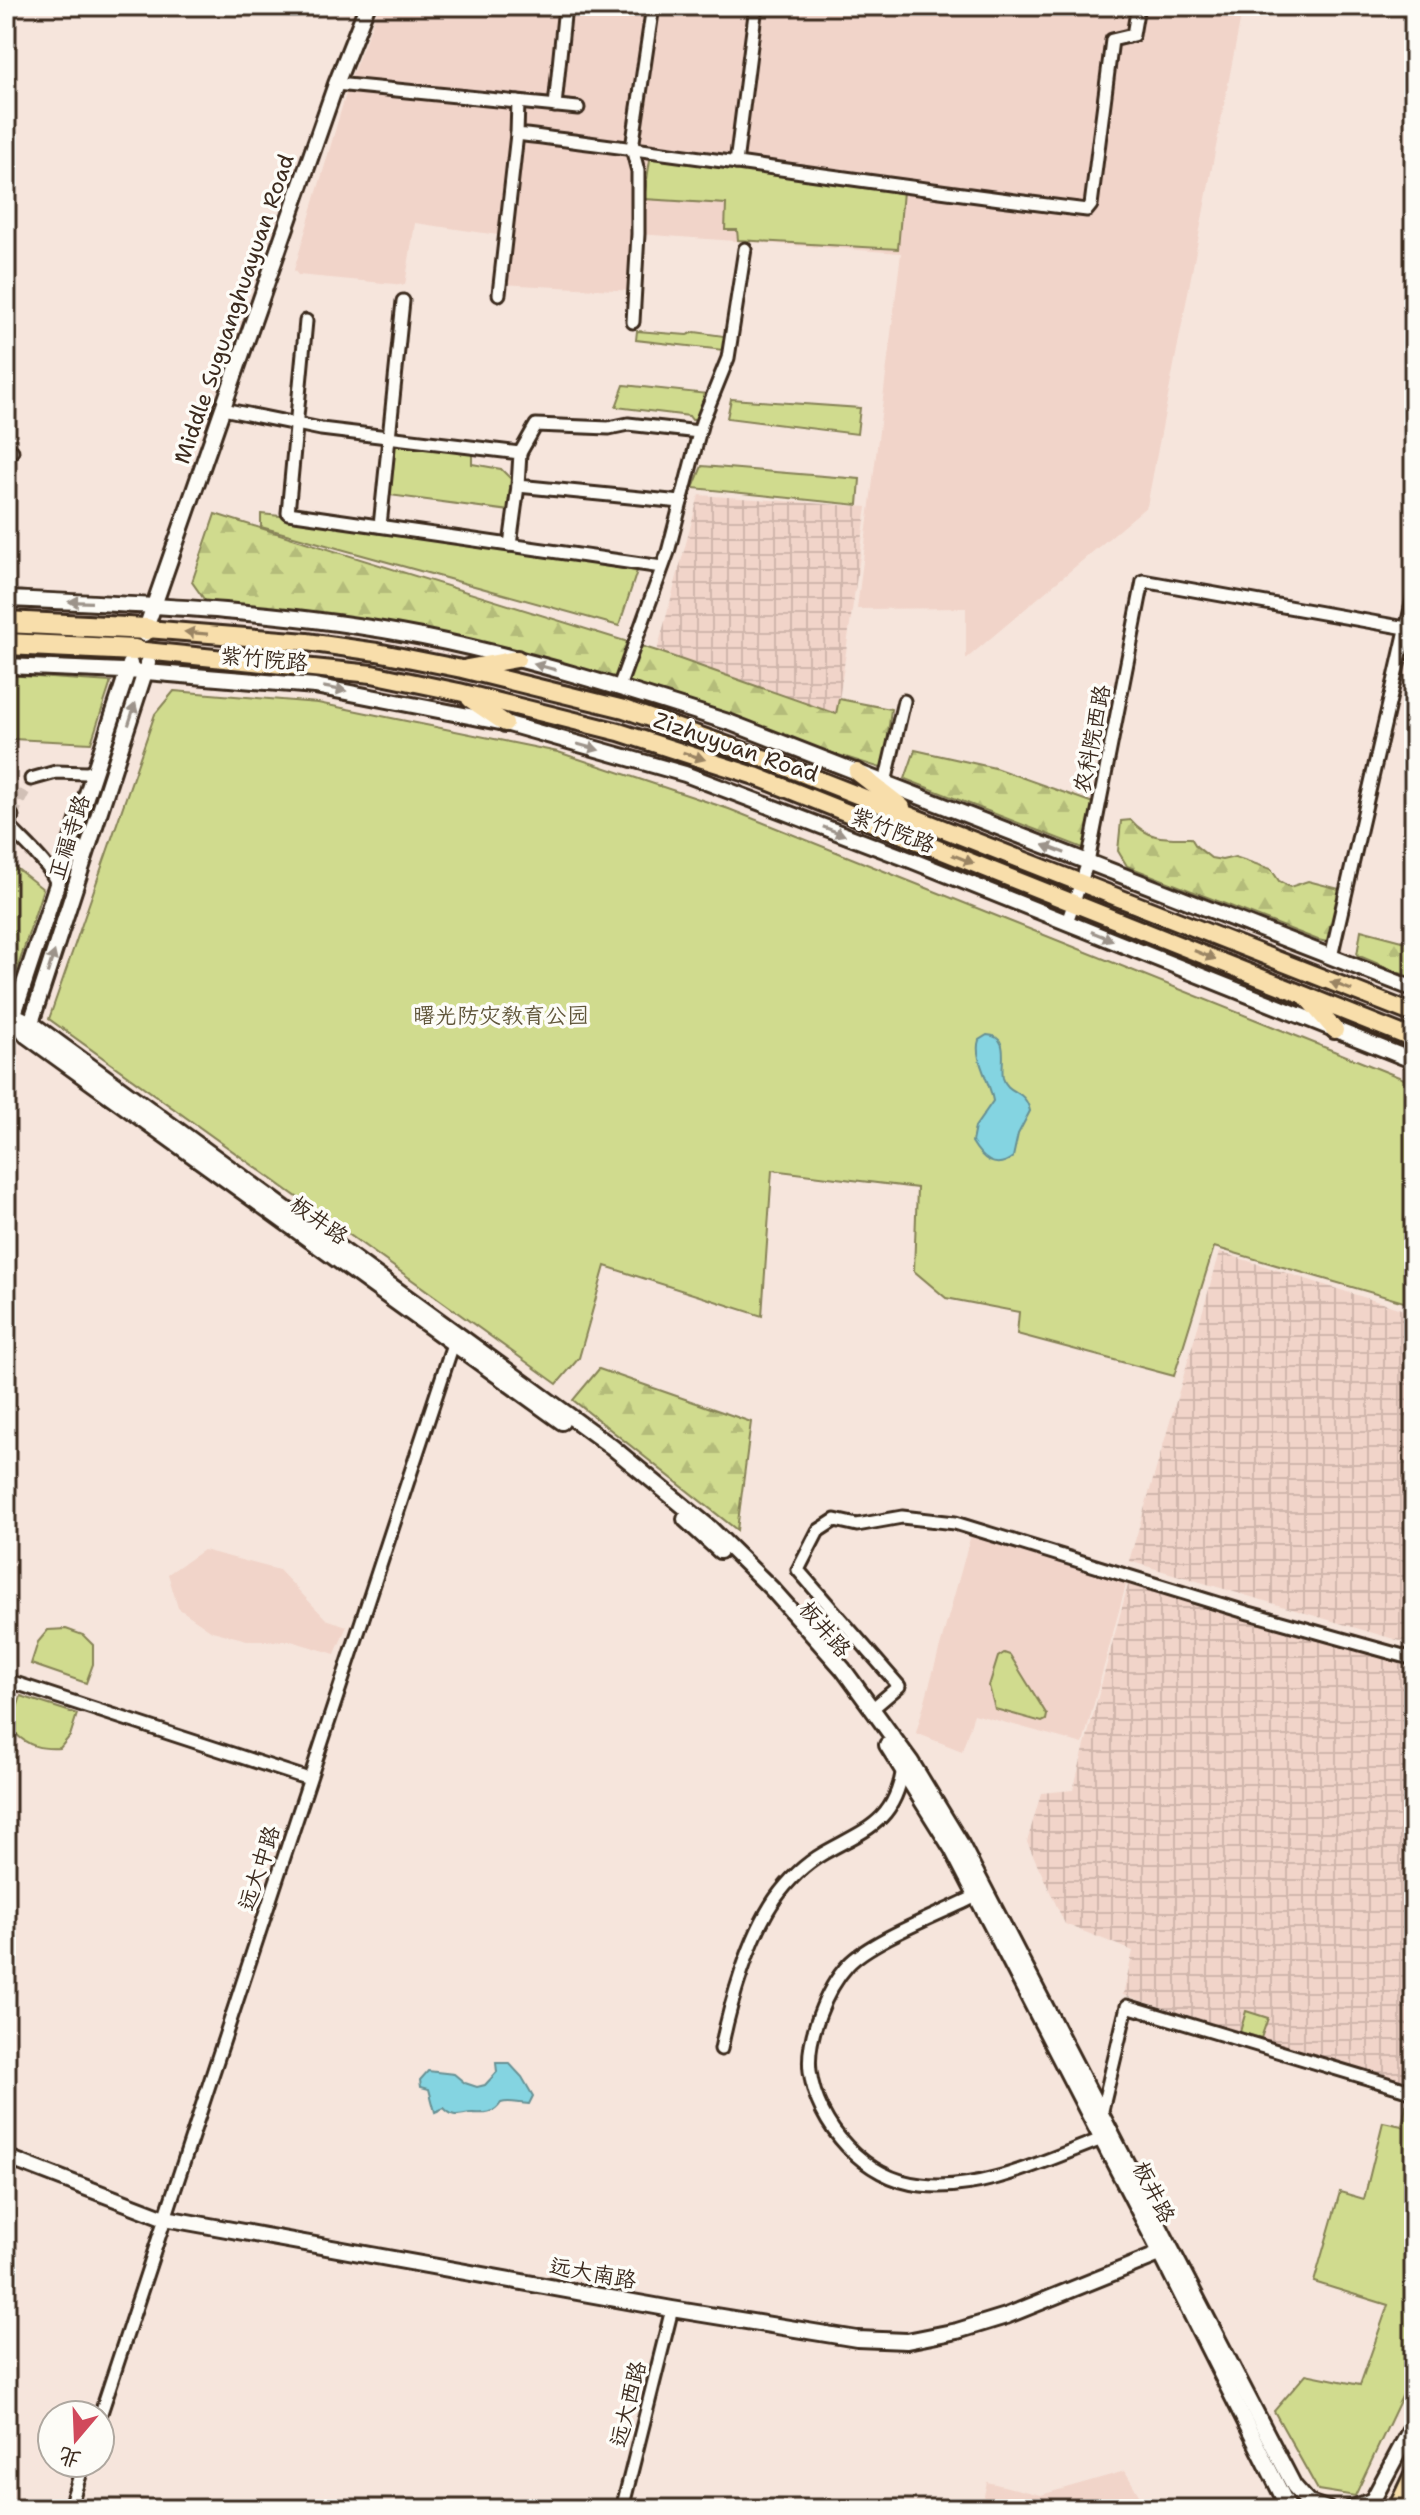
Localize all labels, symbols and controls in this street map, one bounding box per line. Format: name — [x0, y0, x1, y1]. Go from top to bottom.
street label: Middle Suguanghuayuan Road — [167, 150, 301, 468]
one-way arrow — [67, 596, 92, 609]
one-way arrow — [184, 626, 209, 639]
street label: 紫竹院路 — [219, 641, 309, 677]
one-way arrow — [532, 660, 557, 672]
street label: 农科院西路 — [1067, 682, 1117, 796]
one-way arrow — [322, 684, 347, 696]
one-way arrow — [126, 702, 138, 726]
street label: Zizhuyuan Road — [650, 705, 822, 789]
one-way arrow — [576, 741, 601, 753]
one-way arrow — [683, 751, 707, 763]
street label: 正福寺路 — [42, 791, 96, 883]
street label: 紫竹院路 — [847, 801, 939, 859]
one-way arrow — [822, 825, 846, 838]
one-way arrow — [1042, 842, 1066, 855]
one-way arrow — [951, 853, 975, 866]
one-way arrow — [1090, 930, 1114, 943]
one-way arrow — [46, 949, 58, 973]
one-way arrow — [1193, 949, 1217, 962]
one-way arrow — [1329, 979, 1353, 992]
park label: 曙光防灾教育公园 — [413, 1001, 589, 1030]
street label: 板井路 — [284, 1189, 354, 1251]
street label: 板井路 — [792, 1595, 858, 1663]
street label: 远大中路 — [232, 1822, 286, 1914]
street label: 板井路 — [1126, 2156, 1182, 2228]
street label: 远大南路 — [547, 2251, 639, 2295]
street label: 远大西路 — [603, 2358, 653, 2450]
north arrow — [36, 2399, 116, 2479]
text: 北 — [55, 2440, 85, 2475]

